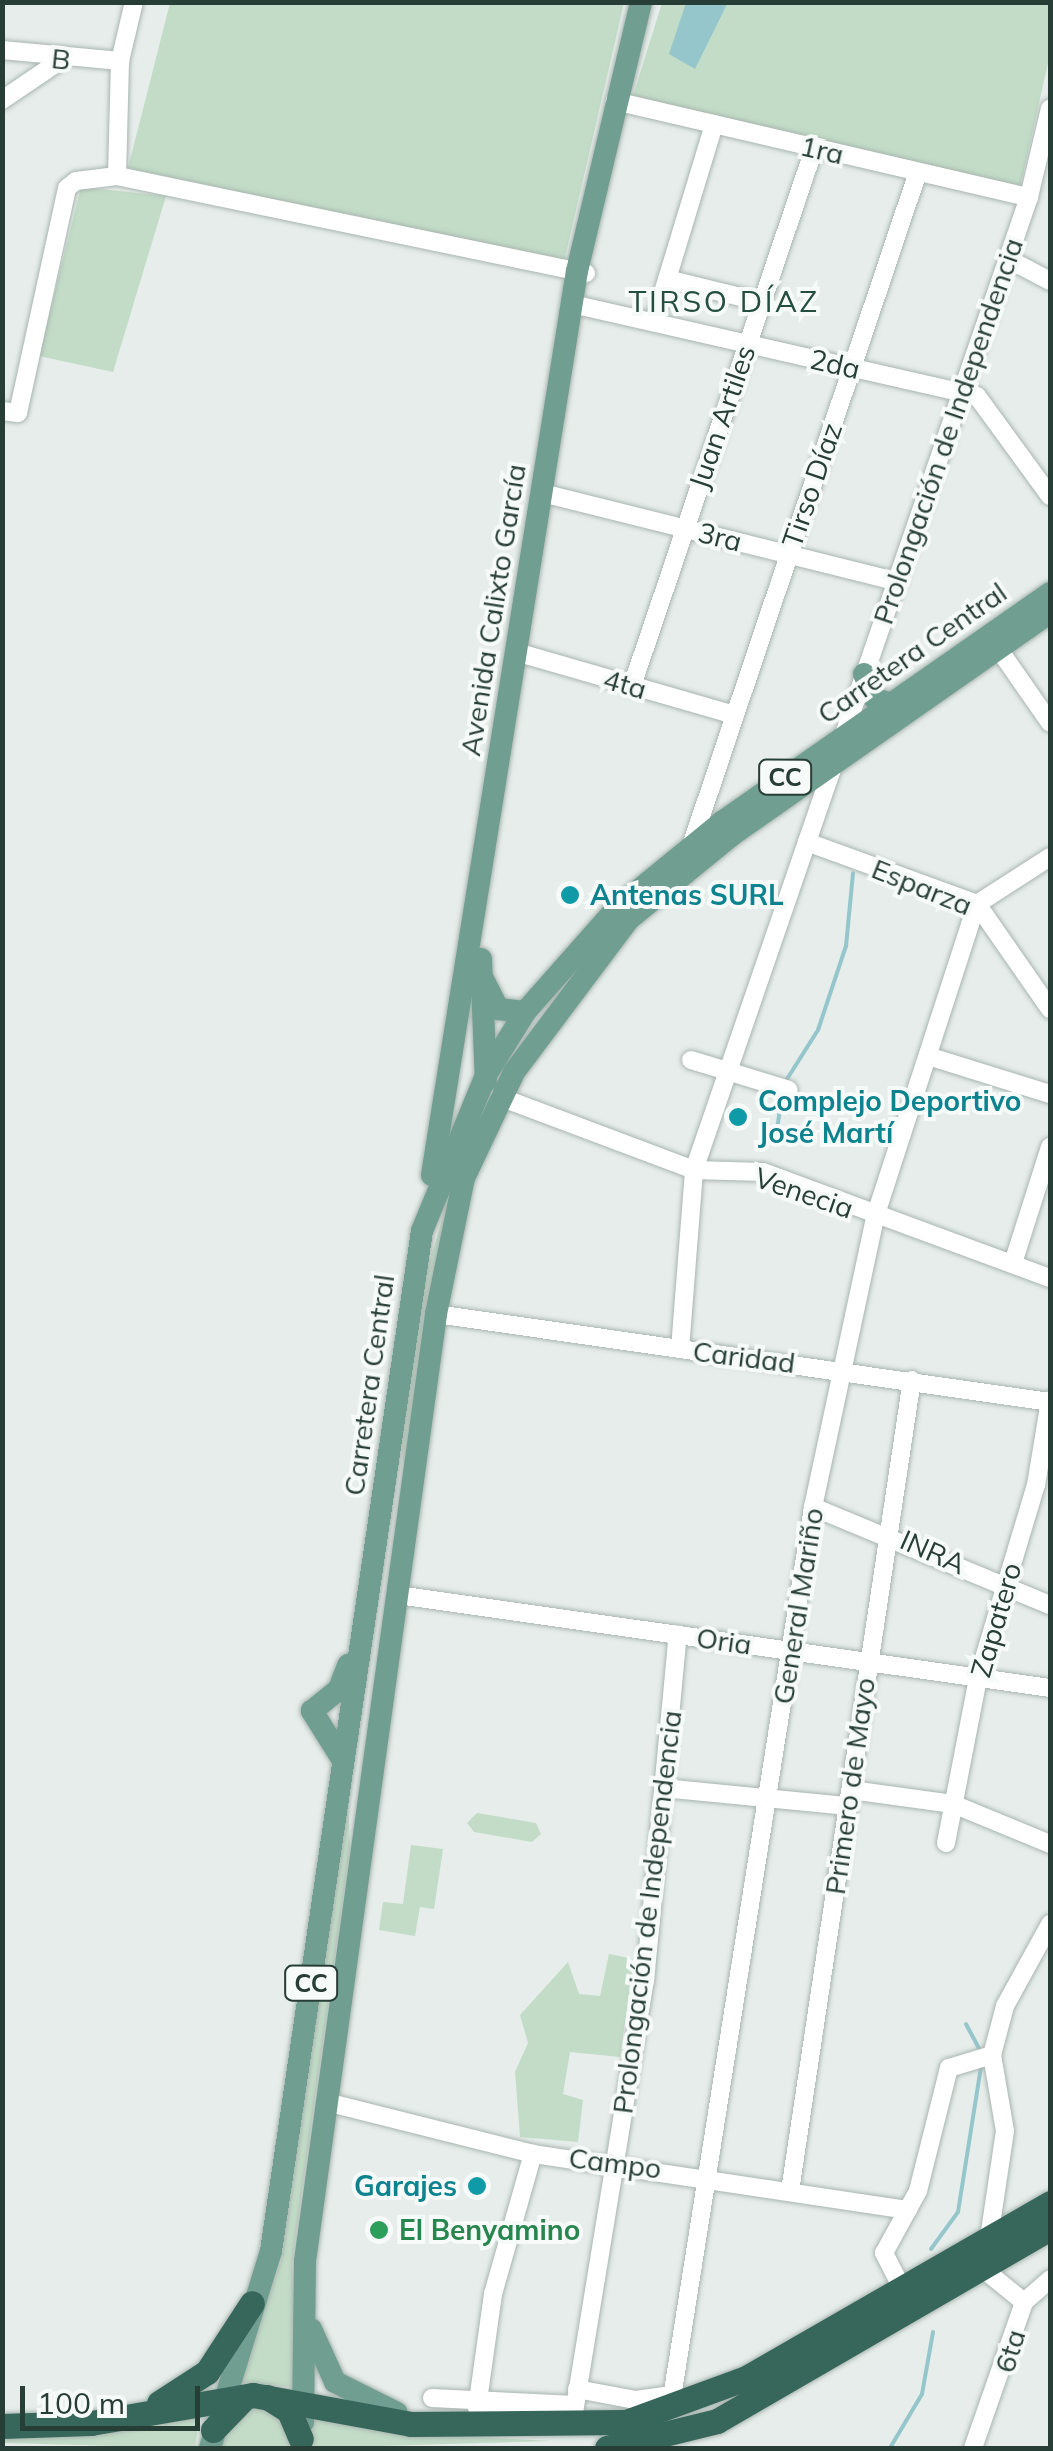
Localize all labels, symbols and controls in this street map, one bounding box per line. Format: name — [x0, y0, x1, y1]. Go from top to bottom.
street label: B — [50, 41, 72, 77]
street label: 1ra — [797, 129, 847, 171]
street label: Prolongación de Independencia — [866, 234, 1030, 628]
district label: TIRSO DÍAZ — [628, 283, 820, 319]
street label: Juan Artiles — [682, 341, 762, 493]
street label: 2da — [807, 342, 863, 386]
street label: Tirso Díaz — [775, 418, 849, 552]
street label: Avenida Calixto García — [453, 462, 533, 758]
street label: 3ra — [695, 515, 745, 559]
street label: Carretera Central — [811, 575, 1013, 731]
street label: 4ta — [600, 662, 650, 706]
road number: CC — [758, 757, 812, 797]
street label: Esparza — [867, 852, 977, 922]
place label: Antenas SURL — [590, 878, 784, 912]
marker: Antenas SURL — [559, 884, 581, 906]
place label: Complejo Deportivo José Martí — [758, 1084, 1021, 1150]
marker: Complejo Deportivo José Martí — [727, 1106, 749, 1128]
street label: Venecia — [750, 1160, 858, 1226]
street label: Carretera Central — [337, 1272, 401, 1498]
street label: Caridad — [691, 1334, 797, 1380]
street label: General Mariño — [766, 1505, 830, 1707]
street label: INRA — [895, 1523, 971, 1581]
street label: Zapatero — [964, 1559, 1028, 1681]
street label: Oria — [694, 1621, 754, 1661]
street label: Primero de Mayo — [818, 1675, 882, 1897]
street label: Prolongación de Independencia — [606, 1708, 688, 2116]
road number: CC — [284, 1963, 338, 2003]
street label: Campo — [567, 2141, 663, 2185]
place label: Garajes — [354, 2169, 457, 2203]
marker: Garajes — [466, 2175, 488, 2197]
place label: El Benyamino — [399, 2213, 580, 2247]
marker: El Benyamino — [368, 2219, 390, 2241]
street label: 6ta — [988, 2325, 1032, 2377]
scale bar — [25, 2366, 205, 2428]
text: 100 m — [37, 2384, 125, 2422]

